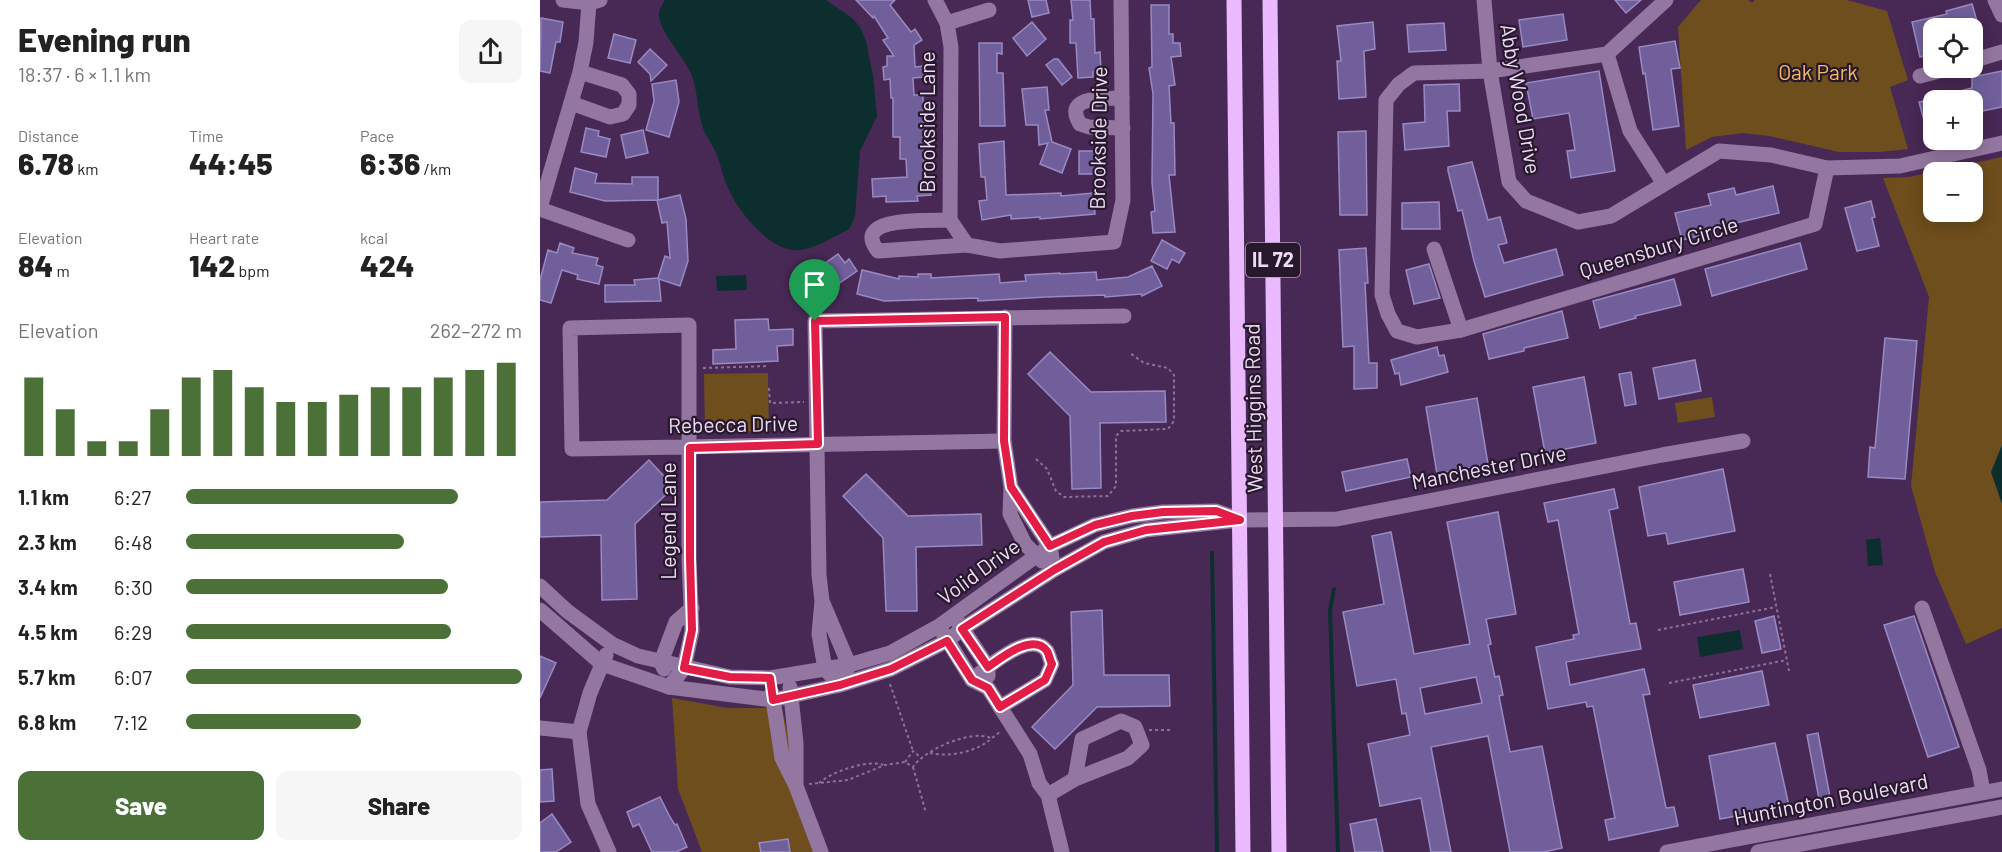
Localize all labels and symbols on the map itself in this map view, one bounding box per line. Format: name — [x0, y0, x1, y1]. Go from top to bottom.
street label: Abby Wood Drive — [1496, 22, 1547, 176]
street label: Brookside Lane — [914, 51, 939, 193]
park label: Oak Park — [1778, 59, 1858, 84]
street label: Brookside Drive — [1084, 66, 1111, 210]
street label: Queensbury Circle — [1576, 211, 1741, 283]
road number: IL 72 — [1246, 243, 1300, 277]
pin — [789, 259, 840, 321]
street label: West Higgins Road — [1239, 323, 1266, 493]
street label: Rebecca Drive — [668, 410, 798, 437]
street label: Manchester Drive — [1409, 439, 1568, 494]
street label: Legend Lane — [655, 462, 680, 580]
street label: Volid Drive — [932, 533, 1024, 609]
street label: Huntington Boulevard — [1732, 767, 1930, 830]

